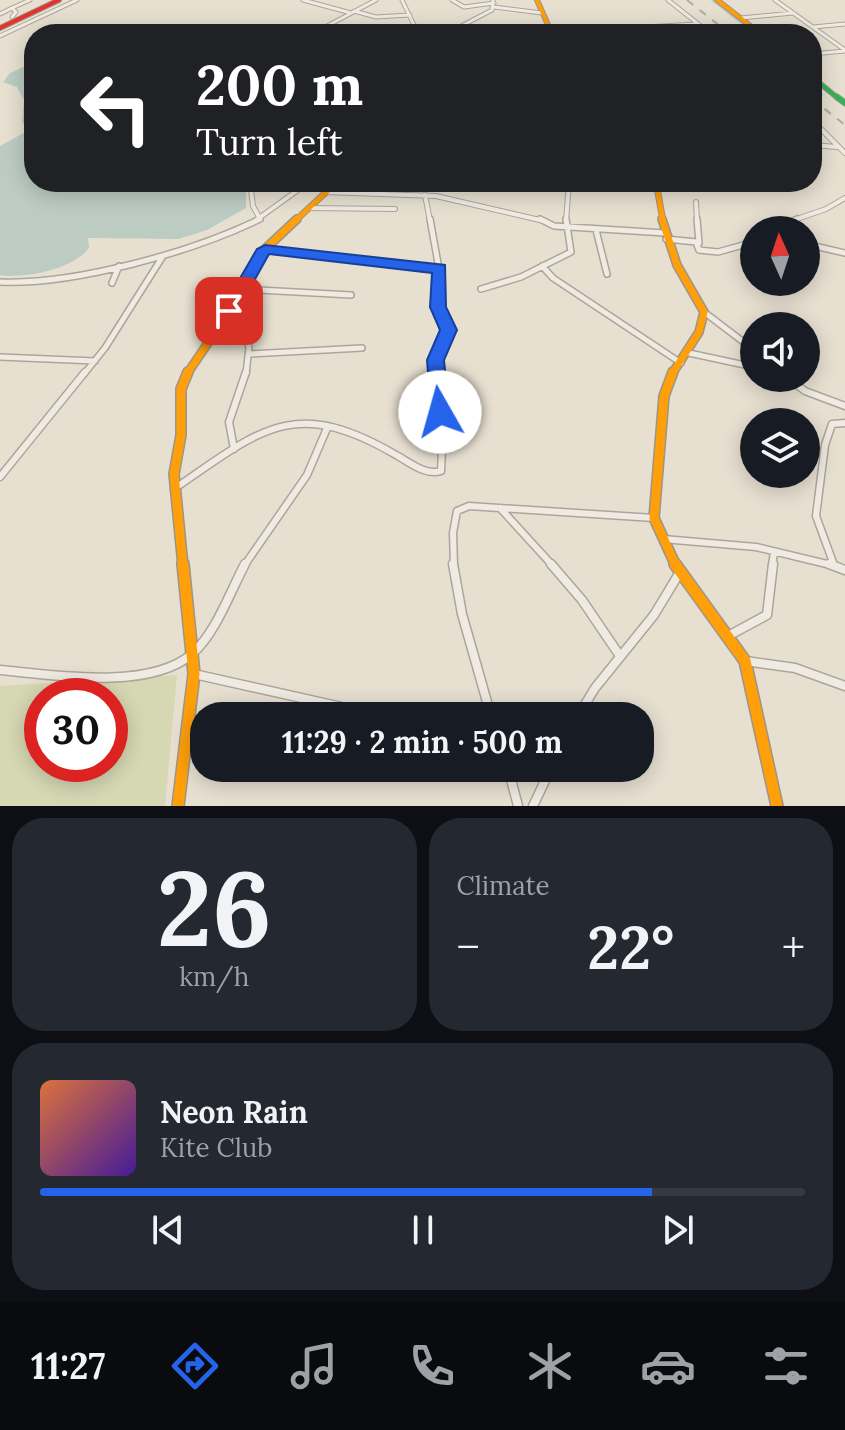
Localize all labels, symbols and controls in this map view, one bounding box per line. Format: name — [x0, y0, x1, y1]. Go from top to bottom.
text: 200 m — [196, 49, 363, 120]
icon: left — [64, 56, 168, 160]
text: Turn left — [196, 119, 343, 165]
north arrow — [740, 216, 820, 296]
map controls — [740, 216, 820, 488]
pin — [195, 277, 263, 345]
icon: arrive — [207, 289, 251, 333]
button: sound — [740, 312, 820, 392]
position arrow — [398, 370, 482, 454]
button: layers — [740, 408, 820, 488]
speed limit sign: 30 — [24, 678, 128, 782]
text: 11:29 · 2 min · 500 m — [282, 723, 562, 761]
text: 26 — [157, 841, 272, 974]
text: Climate — [457, 869, 550, 902]
text: 22° — [587, 909, 674, 985]
text: − — [457, 919, 480, 975]
text: + — [782, 919, 805, 975]
text: km/h — [179, 960, 249, 993]
text: Neon Rain — [160, 1093, 308, 1131]
text: Kite Club — [160, 1131, 272, 1164]
icon: previous — [146, 1208, 190, 1252]
icon: pause — [401, 1208, 445, 1252]
icon: next — [656, 1208, 700, 1252]
icon: directions — [167, 1338, 223, 1394]
icon: music — [286, 1338, 342, 1394]
icon: phone — [404, 1338, 460, 1394]
icon: climate — [522, 1338, 578, 1394]
icon: car — [640, 1338, 696, 1394]
icon: filters — [758, 1338, 814, 1394]
text: 11:27 — [31, 1343, 105, 1389]

